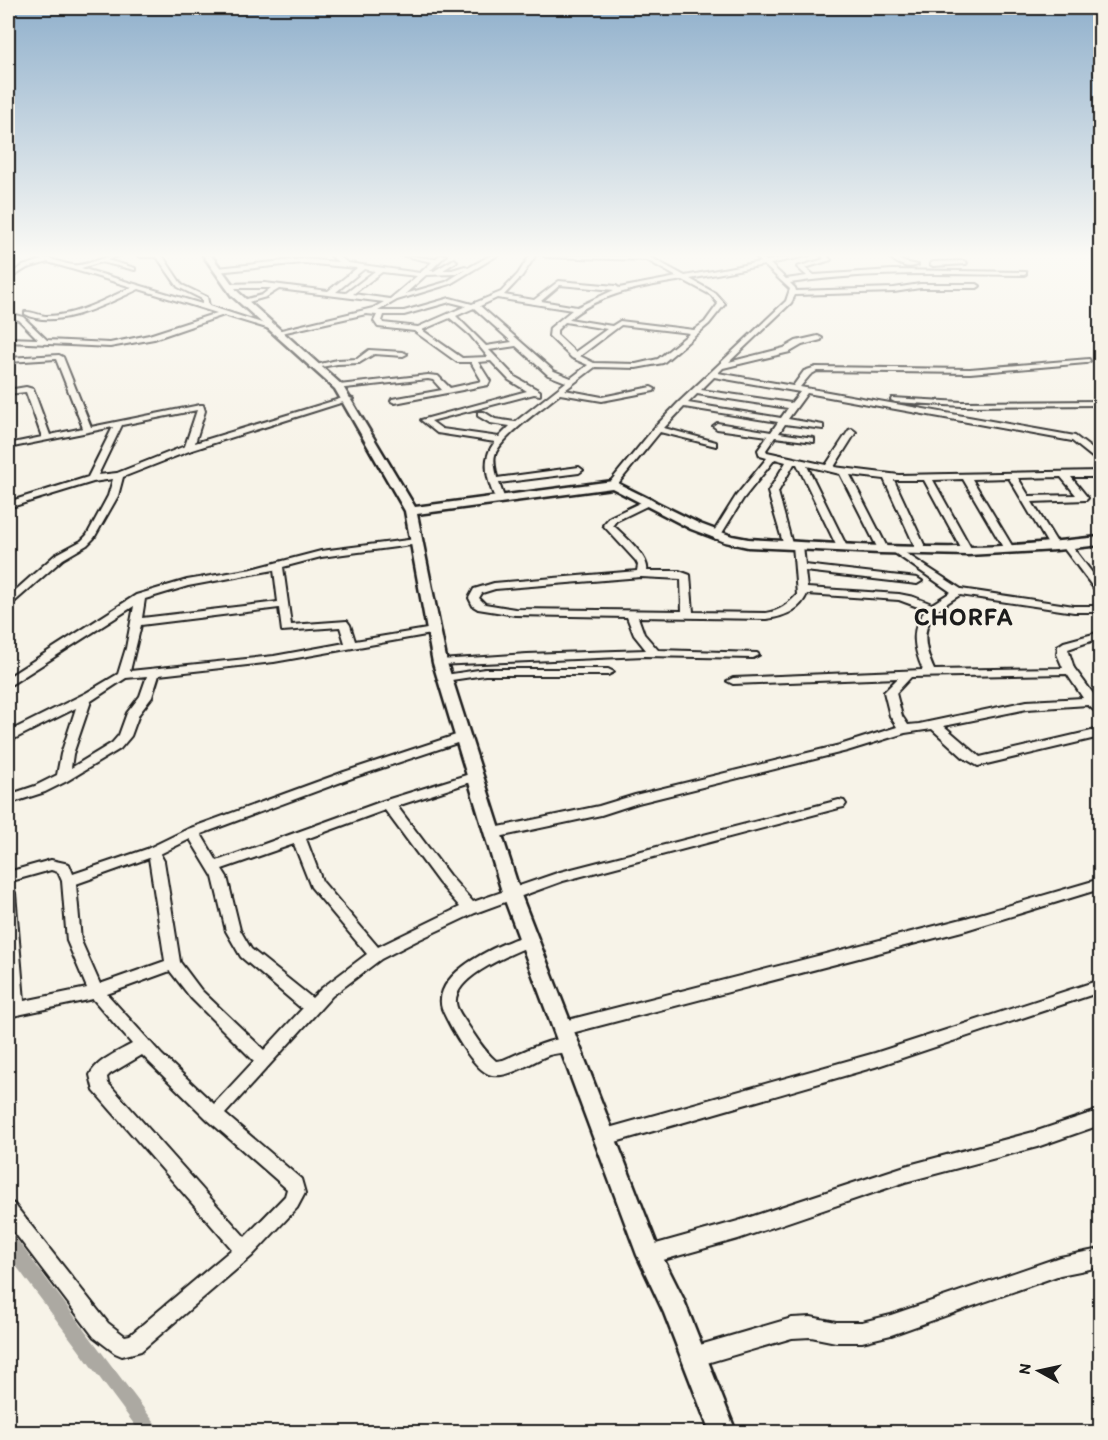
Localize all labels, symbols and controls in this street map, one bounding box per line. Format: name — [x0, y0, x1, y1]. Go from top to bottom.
district label: CHORFA — [914, 602, 1014, 631]
north arrow — [1009, 1341, 1069, 1401]
text: N — [1014, 1362, 1035, 1376]

